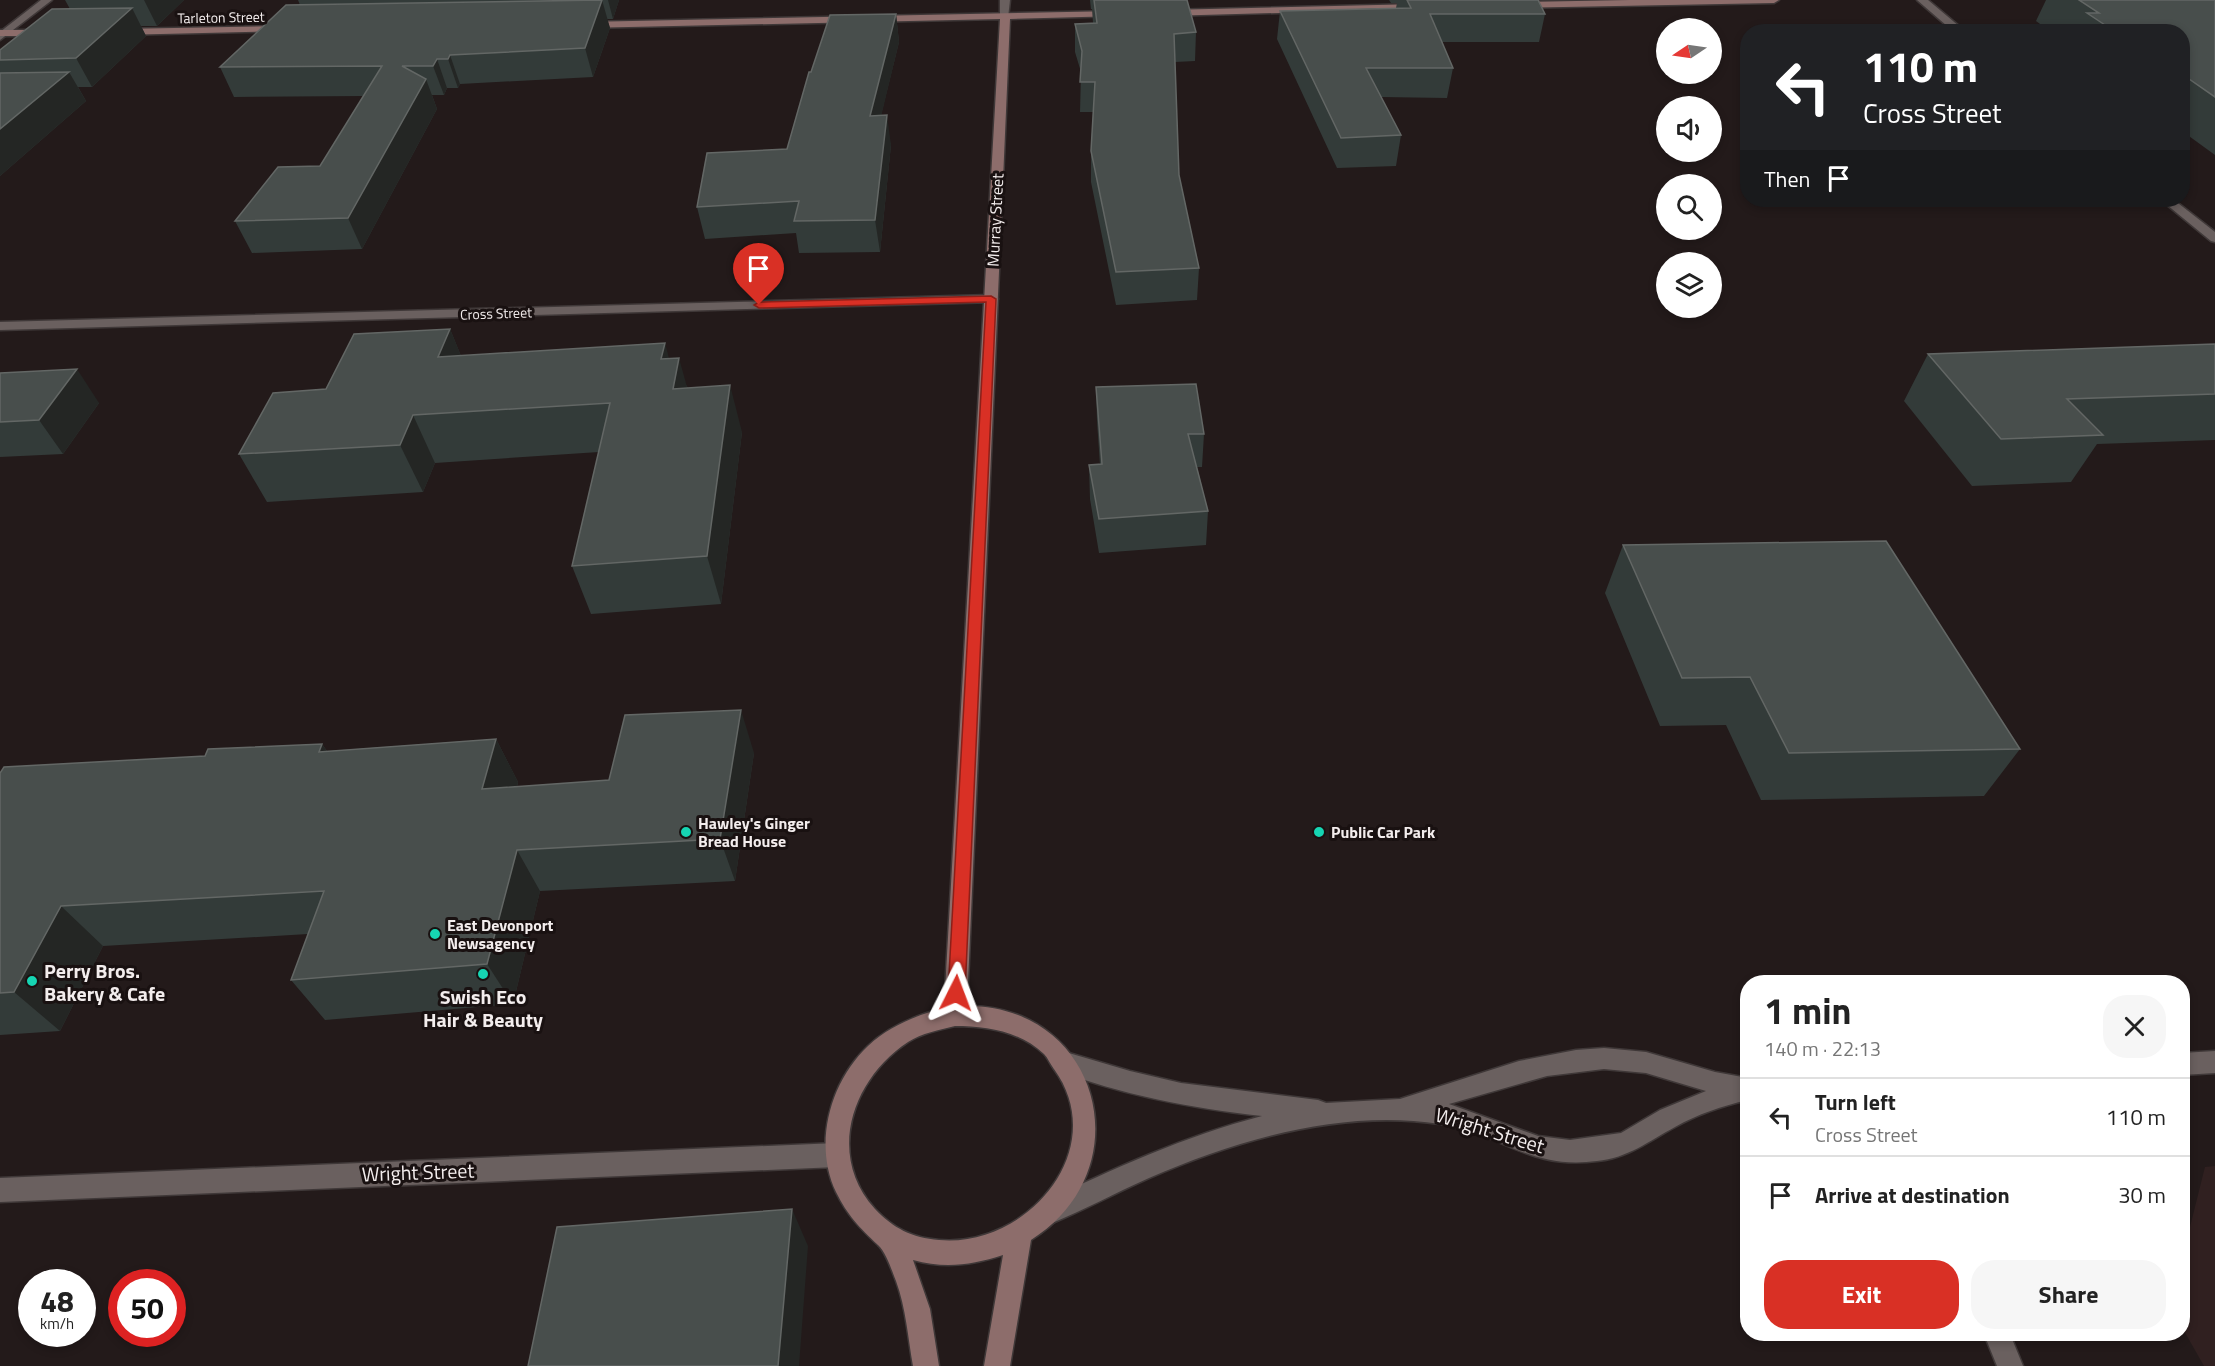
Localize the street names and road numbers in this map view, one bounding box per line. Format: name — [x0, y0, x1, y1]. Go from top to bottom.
street label: Tarleton Street — [177, 6, 265, 28]
street label: Murray Street — [981, 172, 1009, 267]
street label: Cross Street — [460, 301, 532, 325]
street label: Wright Street — [1432, 1099, 1548, 1161]
street label: Wright Street — [361, 1155, 475, 1189]

